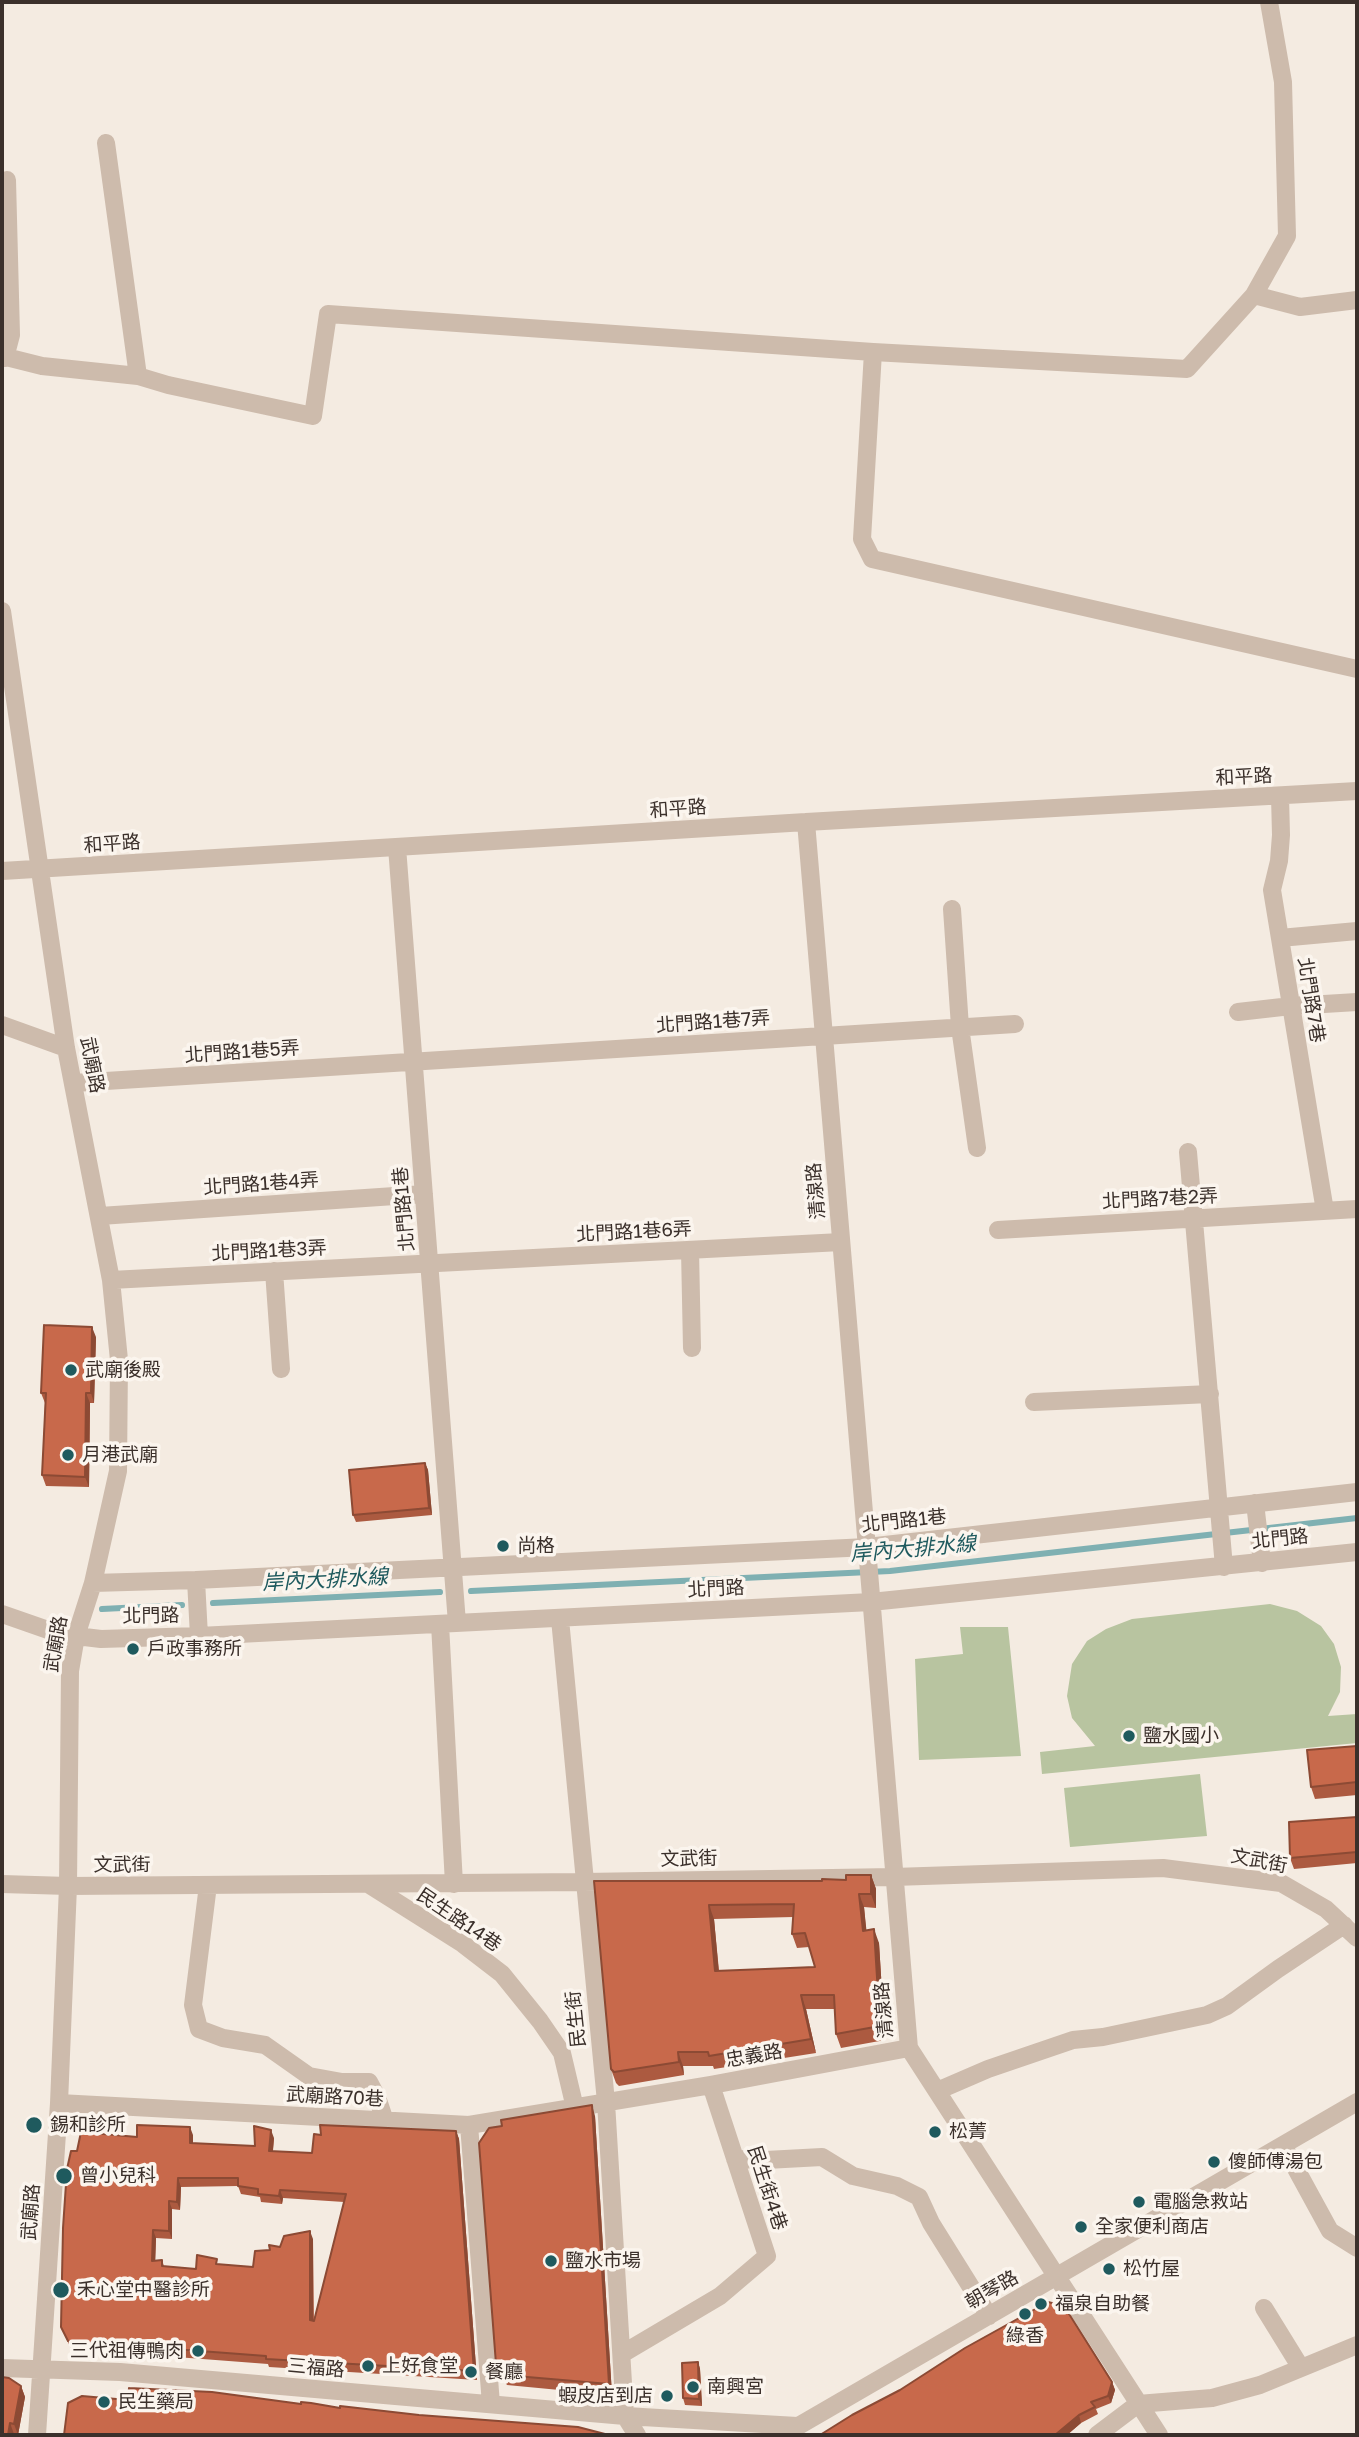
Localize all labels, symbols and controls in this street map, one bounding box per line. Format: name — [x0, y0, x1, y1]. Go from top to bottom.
street label: 和平路 — [1215, 764, 1273, 790]
street label: 和平路 — [649, 796, 707, 822]
street label: 和平路 — [83, 831, 141, 857]
street label: 北門路7巷 — [1293, 956, 1329, 1044]
street label: 北門路1巷7弄 — [655, 1007, 771, 1037]
street label: 武廟路 — [75, 1035, 109, 1095]
street label: 北門路1巷5弄 — [184, 1037, 300, 1067]
street label: 清湶路 — [802, 1162, 830, 1220]
street label: 北門路1巷 — [389, 1166, 419, 1252]
street label: 北門路1巷4弄 — [202, 1169, 320, 1199]
street label: 北門路7巷2弄 — [1101, 1185, 1219, 1213]
street label: 北門路1巷6弄 — [576, 1218, 692, 1246]
street label: 北門路1巷3弄 — [211, 1237, 327, 1265]
place label: 武廟後殿 — [85, 1359, 161, 1381]
marker: 武廟後殿 — [63, 1362, 79, 1378]
place label: 月港武廟 — [82, 1444, 158, 1466]
marker: 月港武廟 — [60, 1447, 76, 1463]
street label: 北門路1巷 — [860, 1505, 948, 1537]
street label: 北門路 — [1250, 1525, 1310, 1553]
water label: 岸內大排水線 — [849, 1531, 977, 1567]
place label: 尚格 — [517, 1535, 555, 1557]
marker: 尚格 — [495, 1538, 511, 1554]
water label: 岸內大排水線 — [261, 1564, 389, 1596]
street label: 北門路 — [687, 1576, 745, 1602]
street label: 北門路 — [122, 1604, 180, 1628]
street label: 武廟路 — [40, 1614, 72, 1674]
place label: 戶政事務所 — [147, 1638, 242, 1660]
marker: 戶政事務所 — [125, 1641, 141, 1657]
place label: 鹽水國小 — [1143, 1725, 1219, 1747]
marker: 鹽水國小 — [1121, 1728, 1137, 1744]
street label: 文武街 — [1229, 1844, 1289, 1878]
street label: 文武街 — [660, 1847, 718, 1871]
street label: 文武街 — [94, 1854, 150, 1876]
street label: 民生路14巷 — [412, 1883, 506, 1957]
street label: 清湶路 — [870, 1981, 898, 2039]
street label: 民生街 — [562, 1989, 590, 2049]
street label: 忠義路 — [724, 2040, 784, 2072]
street label: 武廟路70巷 — [286, 2083, 384, 2111]
place label: 錫和診所 — [50, 2114, 126, 2136]
marker: 錫和診所 — [24, 2115, 44, 2135]
place label: 松菁 — [949, 2121, 987, 2143]
marker: 松菁 — [927, 2124, 943, 2140]
street label: 民生街4巷 — [743, 2143, 791, 2233]
place label: 傻師傅湯包 — [1228, 2151, 1323, 2173]
marker: 傻師傅湯包 — [1206, 2154, 1222, 2170]
place label: 曾小兒科 — [80, 2165, 156, 2187]
marker: 曾小兒科 — [54, 2166, 74, 2186]
street label: 武廟路 — [18, 2183, 44, 2241]
place label: 電腦急救站 — [1153, 2191, 1248, 2213]
marker: 電腦急救站 — [1131, 2194, 1147, 2210]
place label: 全家便利商店 — [1095, 2216, 1209, 2238]
marker: 全家便利商店 — [1073, 2219, 1089, 2235]
place label: 鹽水市場 — [565, 2250, 641, 2272]
marker: 鹽水市場 — [543, 2253, 559, 2269]
place label: 松竹屋 — [1123, 2258, 1180, 2280]
marker: 松竹屋 — [1101, 2261, 1117, 2277]
street label: 朝琴路 — [962, 2266, 1022, 2314]
place label: 禾心堂中醫診所 — [77, 2279, 210, 2301]
marker: 禾心堂中醫診所 — [51, 2280, 71, 2300]
place label: 福泉自助餐 — [1055, 2293, 1150, 2315]
marker: 福泉自助餐 — [1033, 2296, 1049, 2312]
marker: 綠香 — [1017, 2306, 1033, 2322]
place label: 綠香 — [1006, 2325, 1044, 2347]
place label: 三代祖傳鴨肉 — [70, 2340, 184, 2362]
marker: 三代祖傳鴨肉 — [190, 2343, 206, 2359]
street label: 三福路 — [287, 2354, 345, 2382]
place label: 上好食堂 — [382, 2355, 458, 2377]
marker: 上好食堂 — [360, 2358, 376, 2374]
place label: 餐廳 — [485, 2361, 523, 2383]
marker: 餐廳 — [463, 2364, 479, 2380]
place label: 南興宮 — [707, 2376, 764, 2398]
marker: 南興宮 — [685, 2379, 701, 2395]
place label: 蝦皮店到店 — [558, 2385, 653, 2407]
marker: 蝦皮店到店 — [659, 2388, 675, 2404]
place label: 民生藥局 — [118, 2391, 194, 2413]
marker: 民生藥局 — [96, 2394, 112, 2410]

